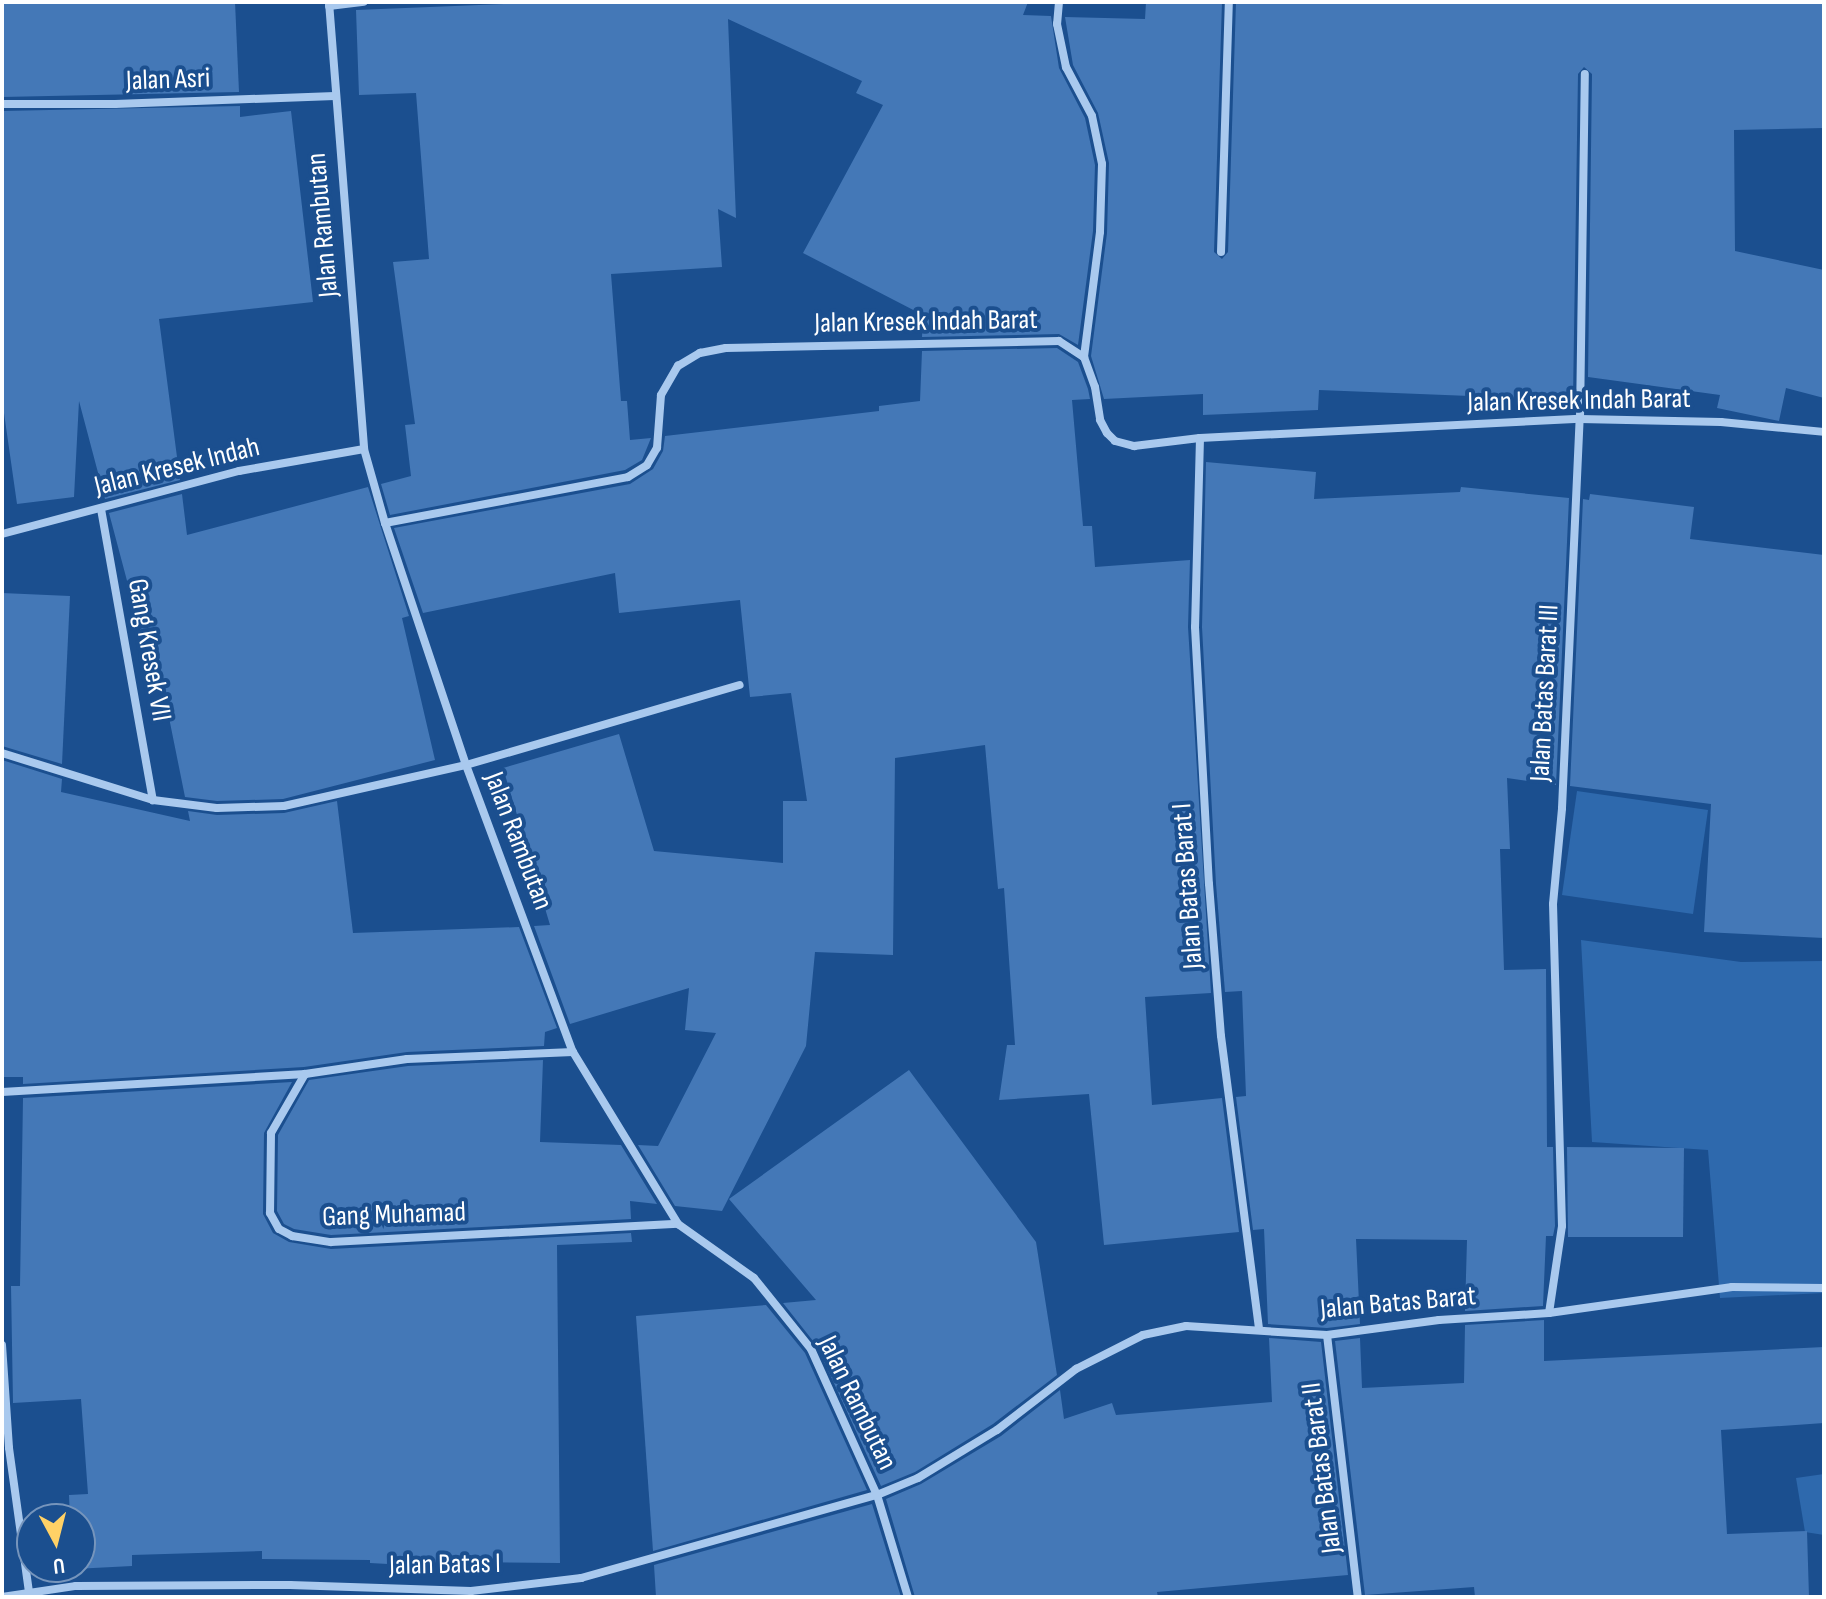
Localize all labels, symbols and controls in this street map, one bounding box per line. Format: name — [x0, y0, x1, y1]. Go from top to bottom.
street label: Jalan Asri — [125, 62, 211, 98]
street label: Jalan Rambutan — [300, 151, 346, 299]
street label: Jalan Kresek Indah Barat — [814, 303, 1038, 341]
street label: Jalan Kresek Indah Barat — [1467, 382, 1691, 420]
street label: Jalan Kresek Indah — [91, 430, 263, 504]
street label: Gang Kresek VII — [120, 576, 178, 724]
street label: Jalan Batas Barat III — [1524, 603, 1566, 783]
street label: Jalan Rambutan — [476, 767, 560, 915]
street label: Jalan Batas Barat I — [1165, 802, 1211, 970]
street label: Gang Muhamad — [322, 1196, 466, 1234]
street label: Jalan Batas Barat — [1319, 1279, 1477, 1327]
street label: Jalan Rambutan — [810, 1331, 904, 1475]
street label: Jalan Batas Barat II — [1295, 1381, 1349, 1555]
north arrow — [16, 1503, 96, 1583]
street label: Jalan Batas I — [389, 1547, 501, 1583]
text: U — [51, 1551, 66, 1579]

